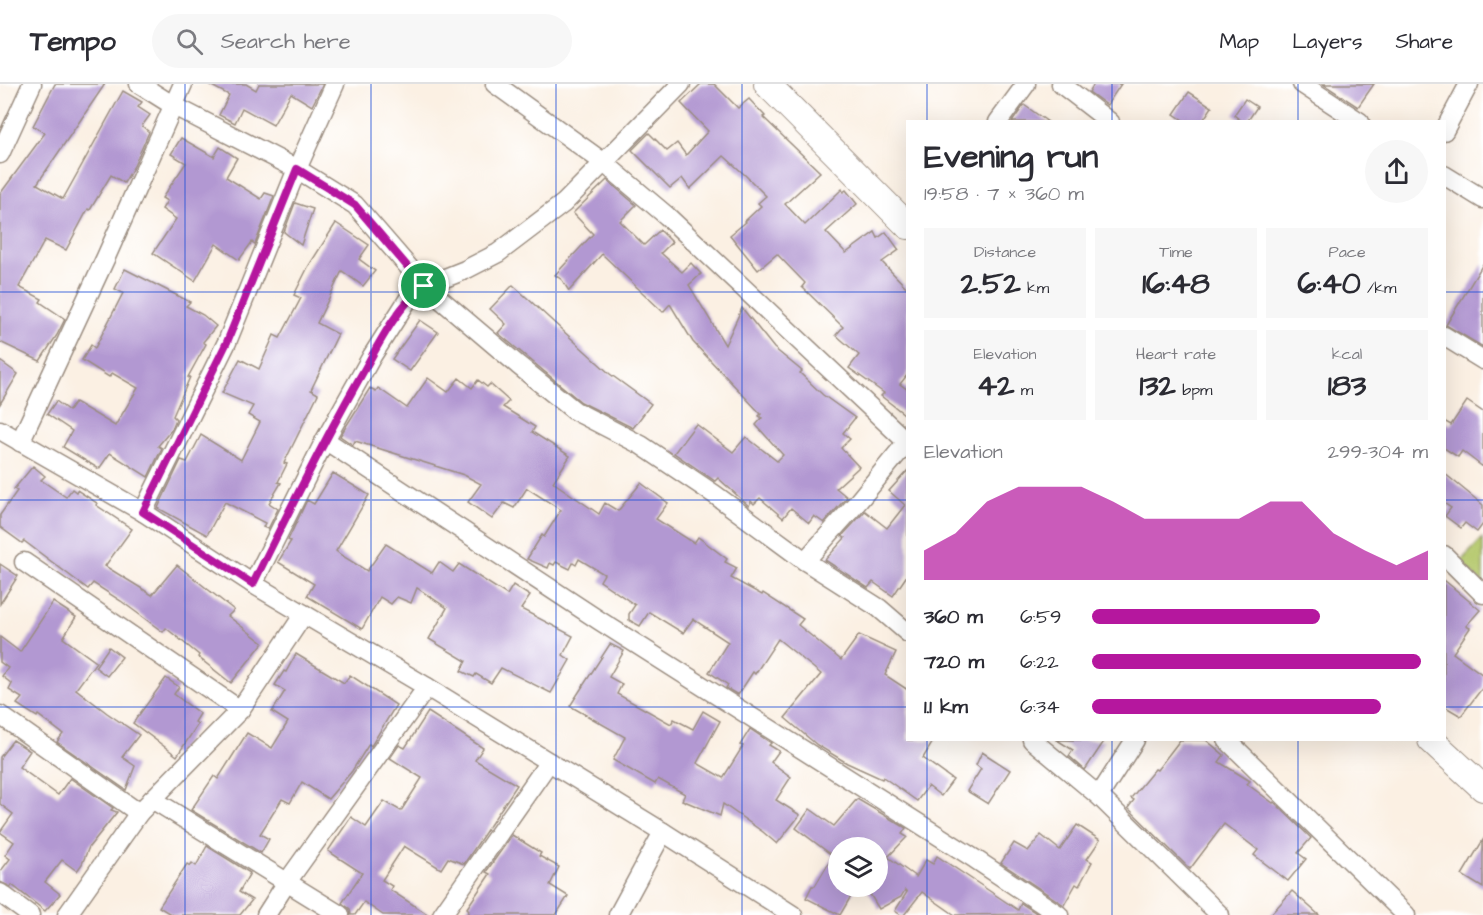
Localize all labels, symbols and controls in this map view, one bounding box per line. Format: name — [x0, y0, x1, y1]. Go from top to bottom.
search box — [152, 14, 572, 68]
text: Tempo — [30, 22, 116, 61]
icon: search — [173, 25, 206, 58]
text: Search here — [221, 26, 351, 57]
text: Map — [1219, 27, 1259, 56]
text: Layers — [1292, 27, 1362, 56]
text: Share — [1395, 27, 1453, 56]
text: Evening run — [924, 134, 1098, 180]
button: share — [1365, 140, 1428, 203]
text: 19:58 · 7 × 360 m — [924, 180, 1084, 208]
text: Distance — [974, 241, 1036, 263]
text: Time — [1159, 241, 1193, 263]
text: Pace — [1328, 241, 1366, 263]
pin — [398, 260, 449, 311]
text: 2.52 — [961, 263, 1021, 305]
text: 16:48 — [1142, 263, 1210, 305]
text: 6:40 — [1297, 263, 1361, 305]
icon: arrive — [407, 269, 440, 302]
text: km — [1021, 277, 1049, 299]
text: /km — [1361, 277, 1397, 299]
text: Elevation — [974, 343, 1036, 365]
text: Heart rate — [1136, 343, 1216, 365]
text: kcal — [1332, 343, 1362, 365]
text: 42 — [977, 365, 1014, 407]
text: 132 — [1139, 365, 1176, 407]
text: 183 — [1328, 365, 1366, 407]
text: m — [1014, 379, 1033, 401]
text: bpm — [1176, 379, 1213, 401]
text: Elevation — [924, 438, 1003, 466]
text: 299–304 m — [1328, 438, 1428, 466]
text: 360 m — [924, 603, 983, 631]
text: 6:59 — [1020, 603, 1061, 631]
text: 720 m — [924, 648, 984, 676]
text: 6:22 — [1020, 648, 1059, 676]
text: 1.1 km — [924, 693, 968, 721]
text: 6:34 — [1020, 693, 1060, 721]
map controls — [828, 837, 888, 897]
button: layers — [828, 837, 888, 897]

